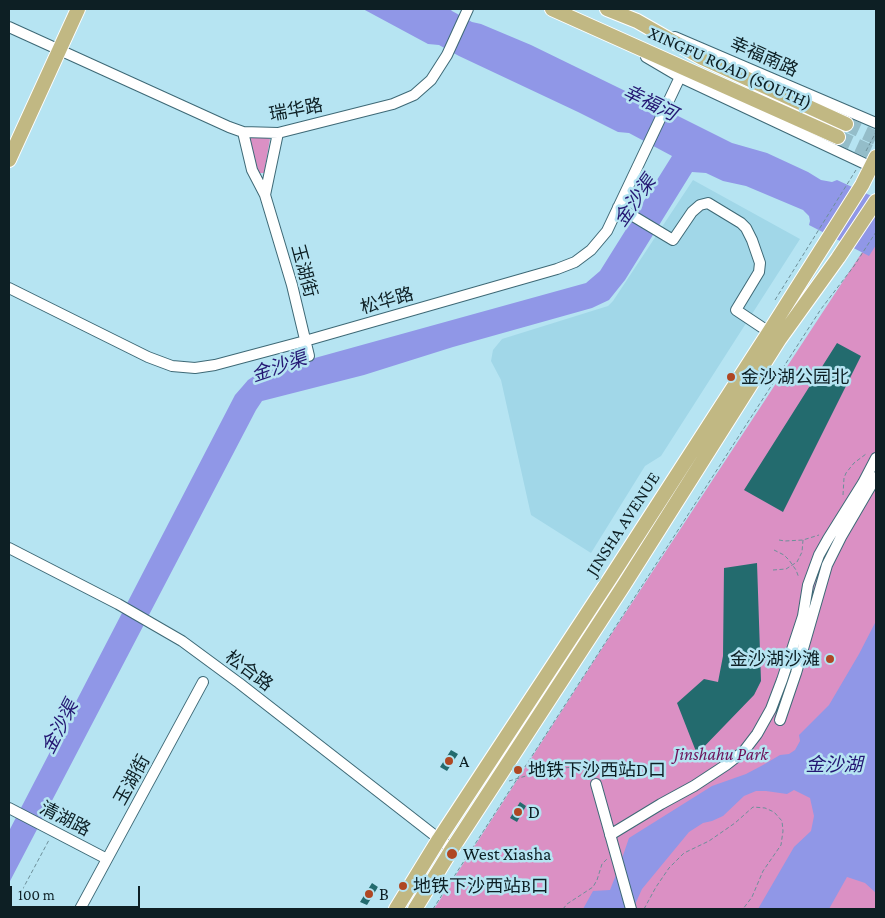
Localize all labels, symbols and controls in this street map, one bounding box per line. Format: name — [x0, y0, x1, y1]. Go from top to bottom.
street label: XINGFU ROAD (SOUTH) — [645, 22, 815, 114]
street label: 幸福南路 — [727, 32, 801, 82]
water label: 幸福河 — [619, 80, 681, 126]
street label: 瑞华路 — [267, 94, 325, 126]
water label: 金沙渠 — [609, 171, 661, 231]
street label: 玉湖街 — [287, 242, 321, 300]
street label: 松华路 — [358, 283, 416, 319]
water label: 金沙渠 — [248, 347, 310, 387]
place label: 金沙湖公园北 — [741, 366, 849, 388]
marker: 金沙湖公园北 — [725, 371, 737, 383]
street label: JINSHA AVENUE — [581, 468, 665, 580]
street label: 松合路 — [221, 646, 277, 696]
place label: 金沙湖沙滩 — [730, 648, 820, 670]
marker: 金沙湖沙滩 — [824, 653, 836, 665]
water label: 金沙渠 — [37, 696, 83, 758]
park label: Jinshahu Park — [674, 743, 768, 765]
place label: A — [459, 750, 469, 772]
street label: 玉湖街 — [109, 751, 155, 809]
water label: 金沙湖 — [806, 754, 862, 776]
marker: A — [443, 755, 455, 767]
place label: 地铁下沙西站D口 — [528, 759, 666, 781]
marker: 地铁下沙西站D口 — [512, 764, 524, 776]
street label: 清湖路 — [36, 797, 94, 841]
place label: D — [528, 801, 540, 823]
marker: D — [512, 806, 524, 818]
place label: West Xiasha — [463, 843, 551, 865]
marker: West Xiasha — [445, 847, 459, 861]
place label: 地铁下沙西站B口 — [413, 875, 549, 897]
scale bar — [12, 876, 142, 908]
marker: 地铁下沙西站B口 — [397, 880, 409, 892]
place label: B — [379, 883, 389, 905]
text: 100 m — [18, 887, 55, 903]
marker: B — [363, 888, 375, 900]

